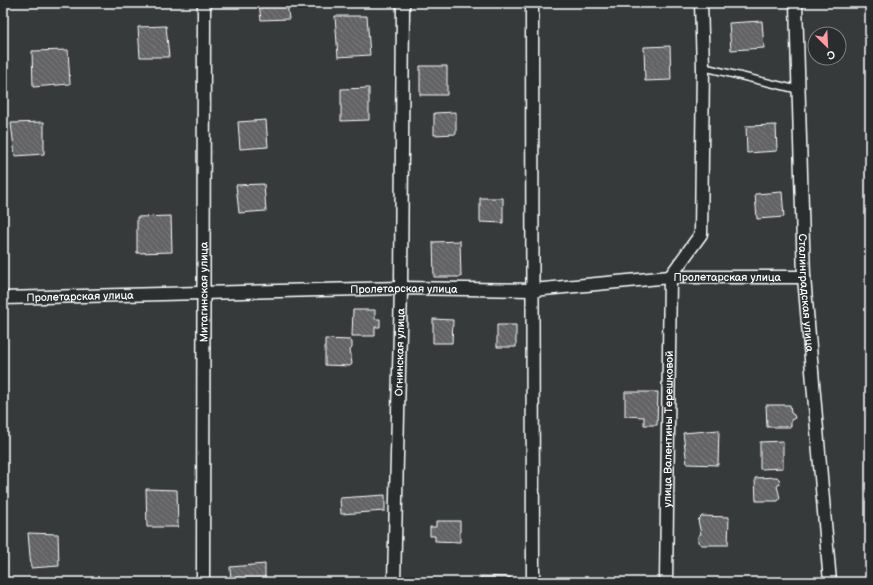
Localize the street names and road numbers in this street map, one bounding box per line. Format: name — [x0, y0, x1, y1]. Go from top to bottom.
street label: Сталинградская улица — [796, 234, 816, 353]
street label: Митагинская улица — [197, 241, 211, 342]
street label: Пролетарская улица — [674, 271, 781, 284]
street label: Пролетарская улица — [350, 282, 458, 296]
street label: Пролетарская улица — [26, 289, 134, 304]
street label: Огнинская улица — [392, 307, 408, 396]
street label: улица Валентины Терешковой — [661, 351, 676, 507]

